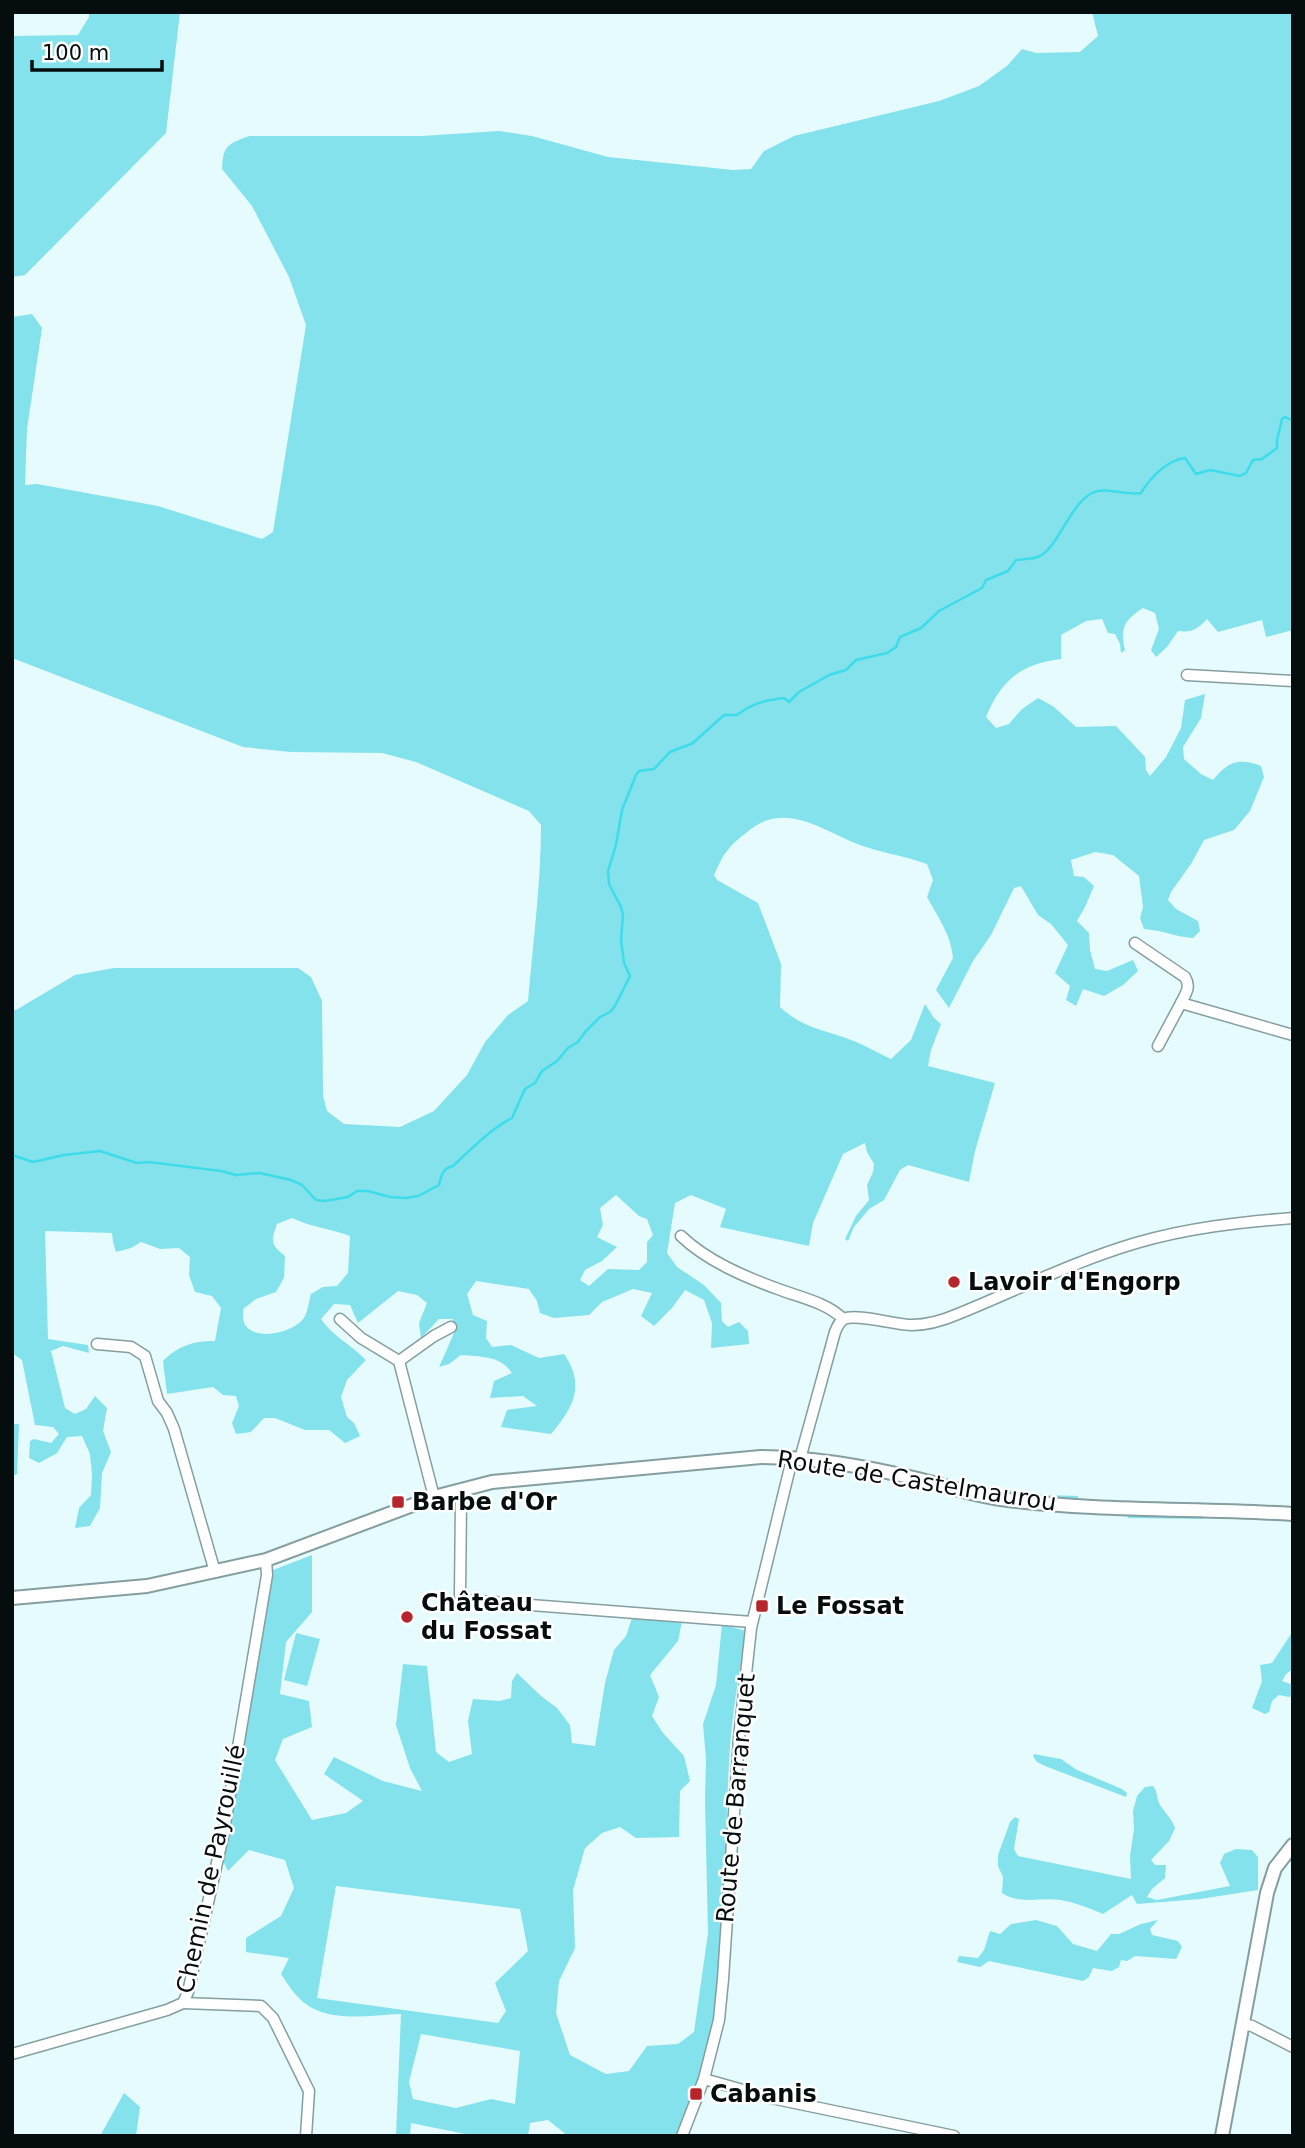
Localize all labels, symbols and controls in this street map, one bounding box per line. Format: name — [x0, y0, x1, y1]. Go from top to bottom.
scale bar — [32, 28, 161, 72]
text: 100 m — [42, 41, 109, 65]
place label: Lavoir d'Engorp — [968, 1268, 1181, 1296]
marker: Lavoir d'Engorp — [946, 1274, 962, 1290]
street label: Route de Castelmaurou — [775, 1445, 1059, 1517]
place label: Barbe d'Or — [412, 1488, 557, 1516]
marker: Barbe d'Or — [390, 1494, 406, 1510]
place label: Château du Fossat — [421, 1589, 552, 1645]
place label: Le Fossat — [776, 1592, 904, 1620]
marker: Le Fossat — [754, 1598, 770, 1614]
marker: Château du Fossat — [399, 1609, 415, 1625]
street label: Route de Barranquet — [711, 1672, 761, 1924]
street label: Chemin de Payrouillé — [171, 1742, 251, 1996]
place label: Cabanis — [710, 2080, 817, 2108]
marker: Cabanis — [688, 2086, 704, 2102]

